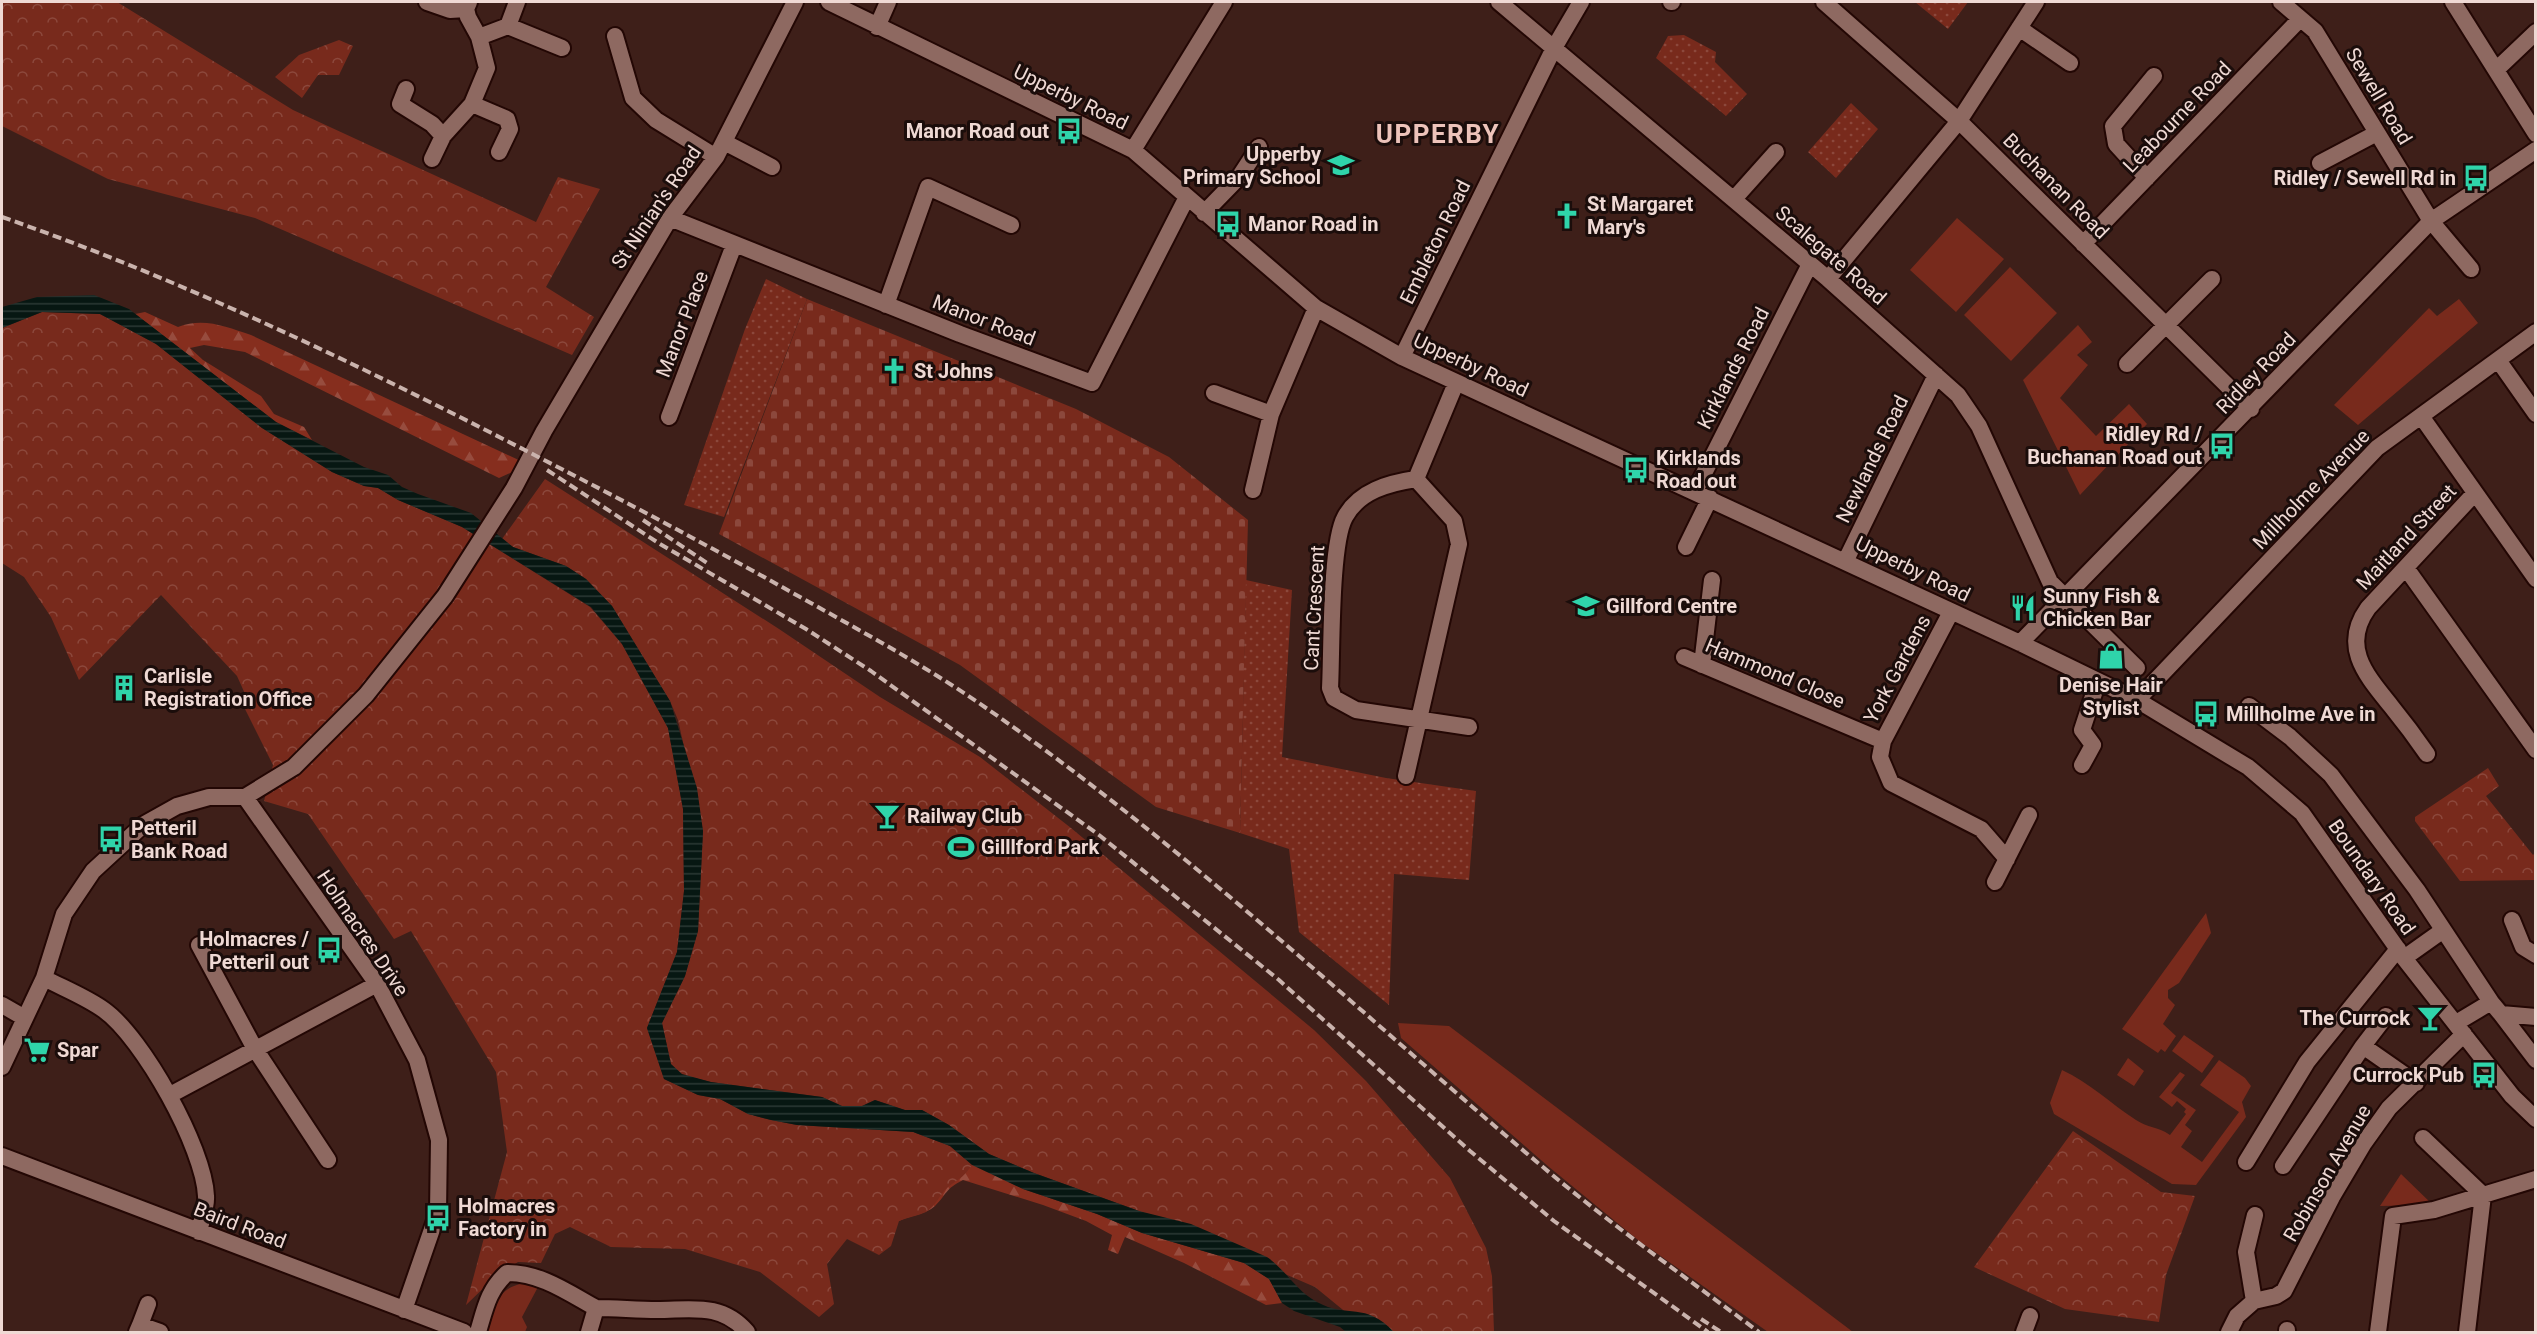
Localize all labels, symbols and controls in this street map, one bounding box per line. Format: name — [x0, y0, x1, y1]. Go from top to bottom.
street label: Sewell Road — [2341, 43, 2417, 149]
street label: Leabourne Road — [2118, 56, 2236, 178]
street label: Upperby Road — [1010, 59, 1132, 135]
bus stop icon: Manor Road out — [1054, 116, 1084, 146]
place label: Manor Road out — [906, 119, 1049, 143]
district label: UPPERBY — [1376, 119, 1500, 149]
street label: Buchanan Road — [1998, 128, 2114, 244]
street label: St Ninian's Road — [606, 141, 706, 273]
place label: Upperby Primary School — [1183, 142, 1322, 189]
school or university icon: Upperby Primary School — [1326, 150, 1356, 180]
bus stop icon: Ridley / Sewell Rd in — [2461, 163, 2491, 193]
place label: Ridley / Sewell Rd in — [2274, 166, 2456, 190]
street label: Embleton Road — [1395, 176, 1475, 308]
place label: St Margaret Mary's — [1587, 192, 1693, 239]
street label: Scalegate Road — [1771, 200, 1891, 310]
church icon: St Margaret Mary's — [1552, 201, 1582, 231]
bus stop icon: Manor Road in — [1213, 209, 1243, 239]
place label: Manor Road in — [1248, 212, 1379, 236]
street label: Manor Place — [651, 267, 713, 381]
street label: Manor Road — [929, 289, 1039, 351]
street label: Kirklands Road — [1692, 303, 1774, 433]
street label: Ridley Road — [2211, 327, 2301, 419]
street label: Upperby Road — [1410, 328, 1532, 402]
church icon: St Johns — [879, 356, 909, 386]
place label: St Johns — [914, 359, 993, 383]
street label: Newlands Road — [1831, 391, 1913, 527]
place label: Ridley Rd / Buchanan Road out — [2027, 422, 2203, 469]
street label: Millholme Avenue — [2248, 424, 2374, 554]
bus stop icon: Ridley Rd / Buchanan Road out — [2207, 431, 2237, 461]
place label: Kirklands Road out — [1656, 446, 1741, 493]
bus stop icon: Kirklands Road out — [1621, 455, 1651, 485]
street label: Maitland Street — [2351, 479, 2461, 595]
street label: Upperby Road — [1852, 531, 1974, 607]
street label: Cant Crescent — [1299, 545, 1329, 671]
place label: Sunny Fish & Chicken Bar — [2043, 584, 2160, 631]
school or university icon: Gillford Centre — [1571, 591, 1601, 621]
restaurant icon: Sunny Fish & Chicken Bar — [2008, 593, 2038, 623]
place label: Gillford Centre — [1606, 594, 1737, 618]
street label: York Gardens — [1858, 611, 1936, 727]
street label: Hammond Close — [1702, 633, 1848, 713]
shop icon: Denise Hair Stylist — [2096, 641, 2126, 671]
place label: Carlisle Registration Office — [144, 664, 312, 711]
building icon: Carlisle Registration Office — [109, 673, 139, 703]
place label: Denise Hair Stylist — [2059, 673, 2164, 720]
bus stop icon: Millholme Ave in — [2191, 699, 2221, 729]
place label: Millholme Ave in — [2226, 702, 2376, 726]
bar icon: Railway Club — [872, 801, 902, 831]
place label: Railway Club — [907, 804, 1022, 828]
street label: Boundary Road — [2323, 815, 2421, 939]
place label: Petteril Bank Road — [131, 816, 227, 863]
bus stop icon: Petteril Bank Road — [96, 824, 126, 854]
sports icon: Gilllford Park — [946, 832, 976, 862]
place label: Gilllford Park — [981, 835, 1099, 859]
street label: Holmacres Drive — [312, 865, 414, 1001]
place label: Holmacres / Petteril out — [199, 927, 310, 974]
bus stop icon: Holmacres / Petteril out — [314, 935, 344, 965]
bar icon: The Currock — [2415, 1003, 2445, 1033]
place label: The Currock — [2300, 1006, 2410, 1030]
supermarket icon: Spar — [22, 1035, 52, 1065]
place label: Spar — [57, 1038, 99, 1062]
bus stop icon: Currock Pub — [2469, 1060, 2499, 1090]
place label: Currock Pub — [2353, 1063, 2464, 1087]
street label: Robinson Avenue — [2278, 1100, 2376, 1246]
place label: Holmacres Factory in — [458, 1194, 555, 1241]
street label: Baird Road — [190, 1196, 290, 1254]
bus stop icon: Holmacres Factory in — [423, 1203, 453, 1233]

